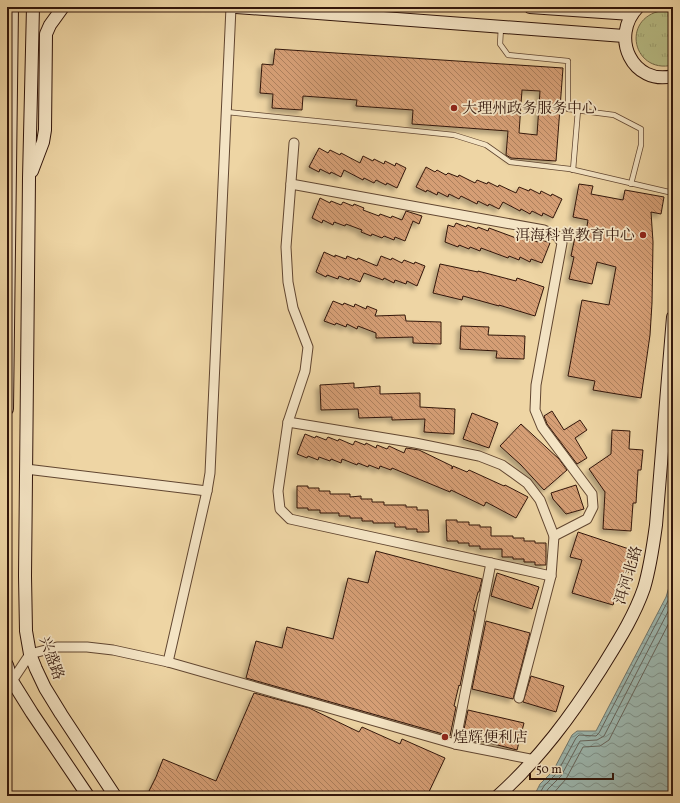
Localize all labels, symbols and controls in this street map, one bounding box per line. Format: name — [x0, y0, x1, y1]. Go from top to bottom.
place label: 大理州政务服务中心 — [462, 99, 597, 120]
marker: 大理州政务服务中心 — [449, 103, 459, 113]
place label: 洱海科普教育中心 — [515, 226, 635, 247]
marker: 洱海科普教育中心 — [638, 230, 648, 240]
street label: 洱河北路 — [611, 544, 648, 607]
street label: 兴盛路 — [33, 634, 68, 683]
place label: 煌辉便利店 — [453, 728, 528, 749]
marker: 煌辉便利店 — [440, 732, 450, 742]
scale bar — [530, 755, 613, 781]
text: 50 m — [536, 762, 562, 778]

